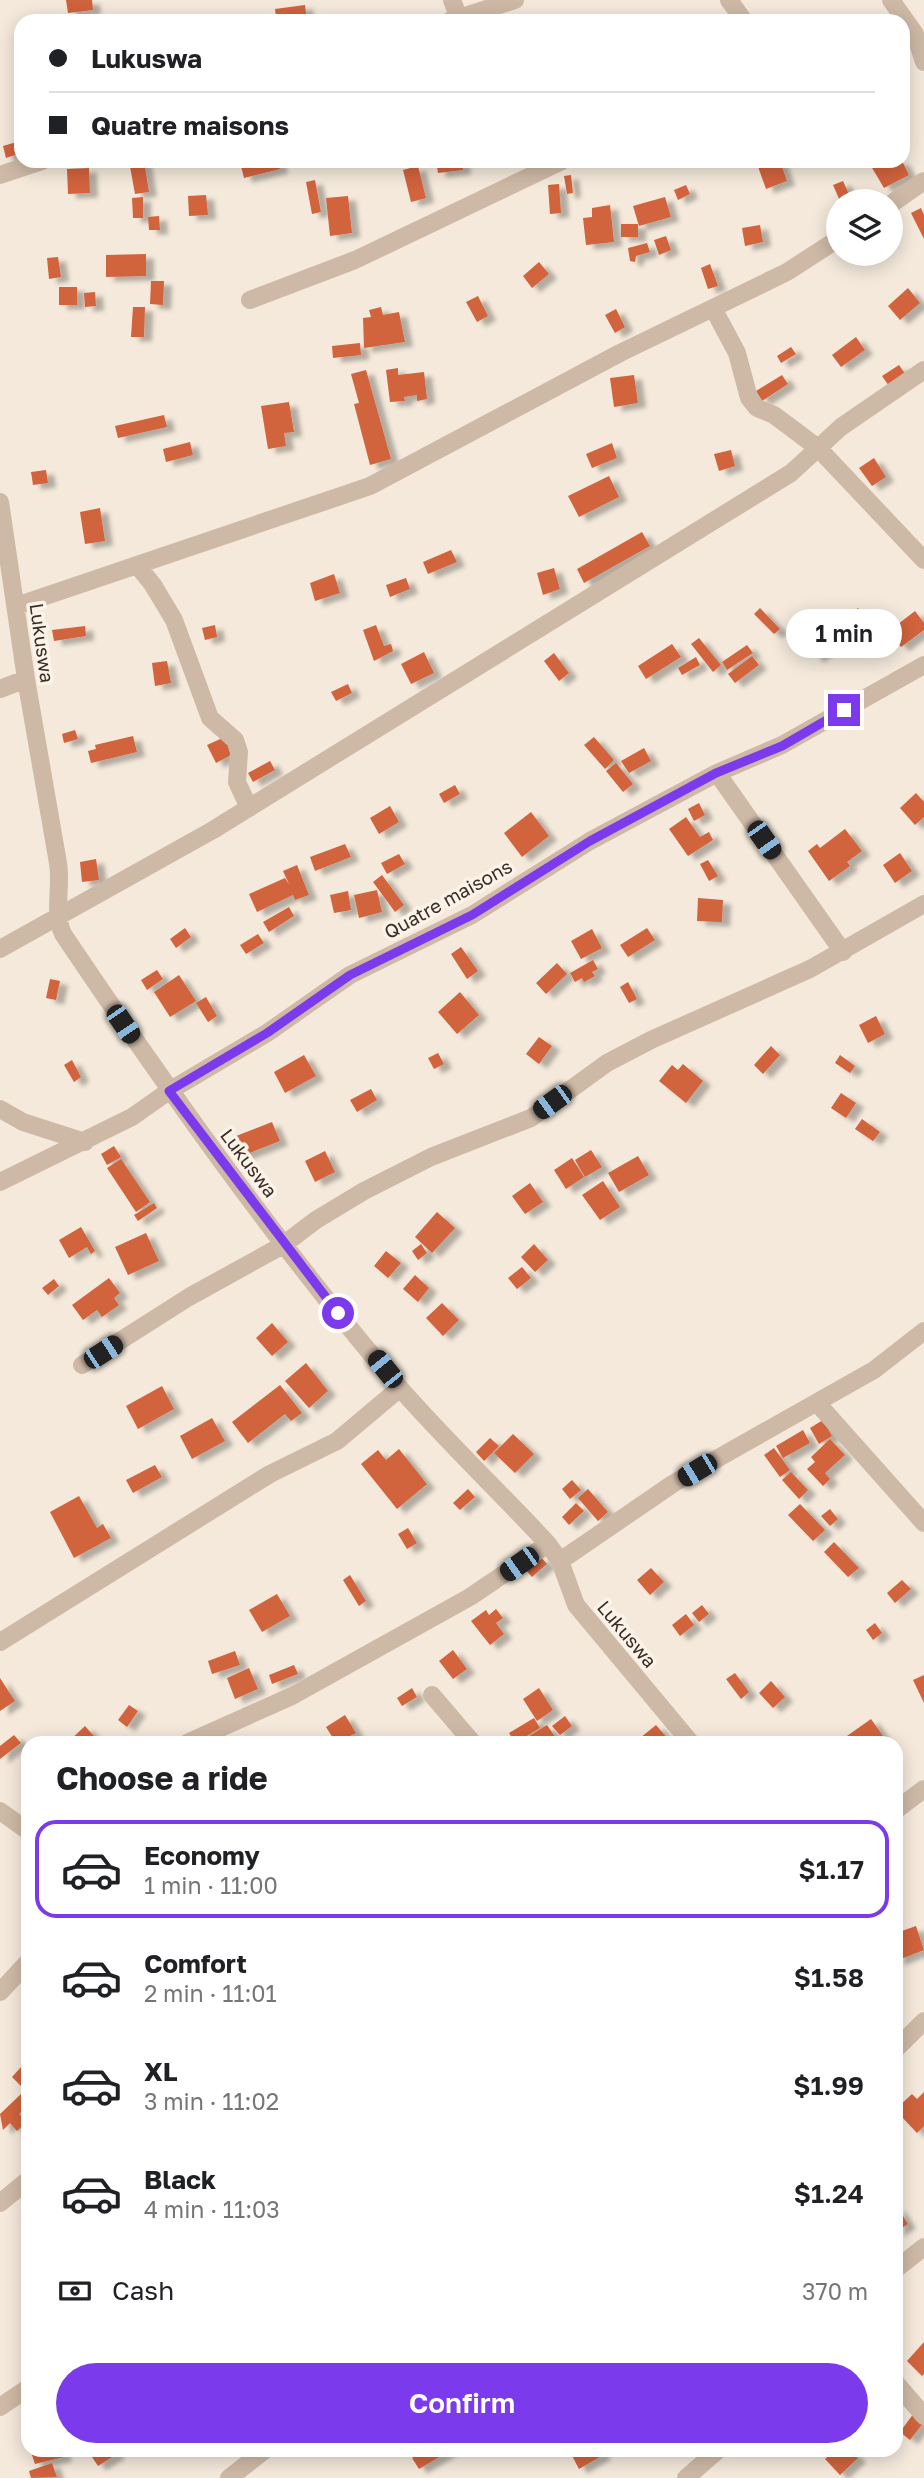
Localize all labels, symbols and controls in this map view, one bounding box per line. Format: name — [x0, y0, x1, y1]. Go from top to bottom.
text: Lukuswa — [91, 43, 202, 74]
text: Quatre maisons — [91, 110, 289, 141]
map controls — [826, 189, 903, 266]
button: layers — [826, 189, 903, 266]
street label: Lukuswa — [26, 602, 59, 684]
callout: 1 min — [786, 608, 902, 658]
text: 1 min — [815, 619, 873, 647]
route end — [828, 694, 860, 726]
car — [744, 817, 785, 863]
street label: Quatre maisons — [380, 854, 516, 943]
car — [103, 1001, 144, 1047]
car — [529, 1081, 576, 1123]
street label: Lukuswa — [216, 1124, 283, 1202]
route start — [322, 1297, 354, 1329]
car — [80, 1332, 127, 1372]
car — [364, 1346, 407, 1392]
car — [674, 1450, 721, 1490]
car — [496, 1543, 543, 1585]
street label: Lukuswa — [593, 1596, 662, 1672]
text: Choose a ride — [56, 1759, 268, 1797]
icon: car — [60, 1838, 123, 1901]
text: Economy — [144, 1840, 260, 1871]
text: $1.17 — [799, 1854, 864, 1885]
text: 1 min · 11:00 — [144, 1871, 278, 1899]
icon: car — [60, 1946, 123, 2009]
text: Comfort — [144, 1948, 247, 1979]
text: $1.58 — [794, 1962, 864, 1993]
text: 2 min · 11:01 — [144, 1979, 277, 2007]
icon: car — [60, 2054, 123, 2117]
text: XL — [144, 2056, 178, 2087]
text: $1.99 — [793, 2070, 864, 2101]
text: 3 min · 11:02 — [144, 2087, 279, 2115]
icon: car — [60, 2162, 123, 2225]
text: Black — [144, 2164, 216, 2195]
text: $1.24 — [794, 2178, 864, 2209]
text: 4 min · 11:03 — [144, 2195, 280, 2223]
icon: cash — [56, 2272, 94, 2310]
text: Cash — [112, 2275, 174, 2306]
text: 370 m — [802, 2277, 868, 2305]
button: Confirm — [56, 2363, 868, 2443]

